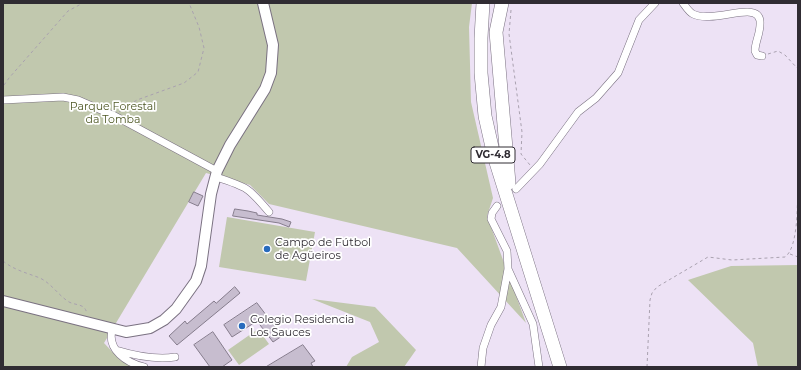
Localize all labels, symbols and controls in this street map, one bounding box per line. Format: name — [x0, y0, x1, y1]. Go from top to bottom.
park label: Parque Forestal da Tomba — [70, 100, 156, 126]
road number: VG-4.8 — [471, 147, 515, 163]
place label: Campo de Fútbol de Agüeiros — [275, 236, 371, 262]
marker: Campo de Fútbol de Agüeiros — [262, 244, 272, 254]
place label: Colegio Residencia Los Sauces — [250, 313, 354, 339]
marker: Colegio Residencia Los Sauces — [237, 321, 247, 331]

